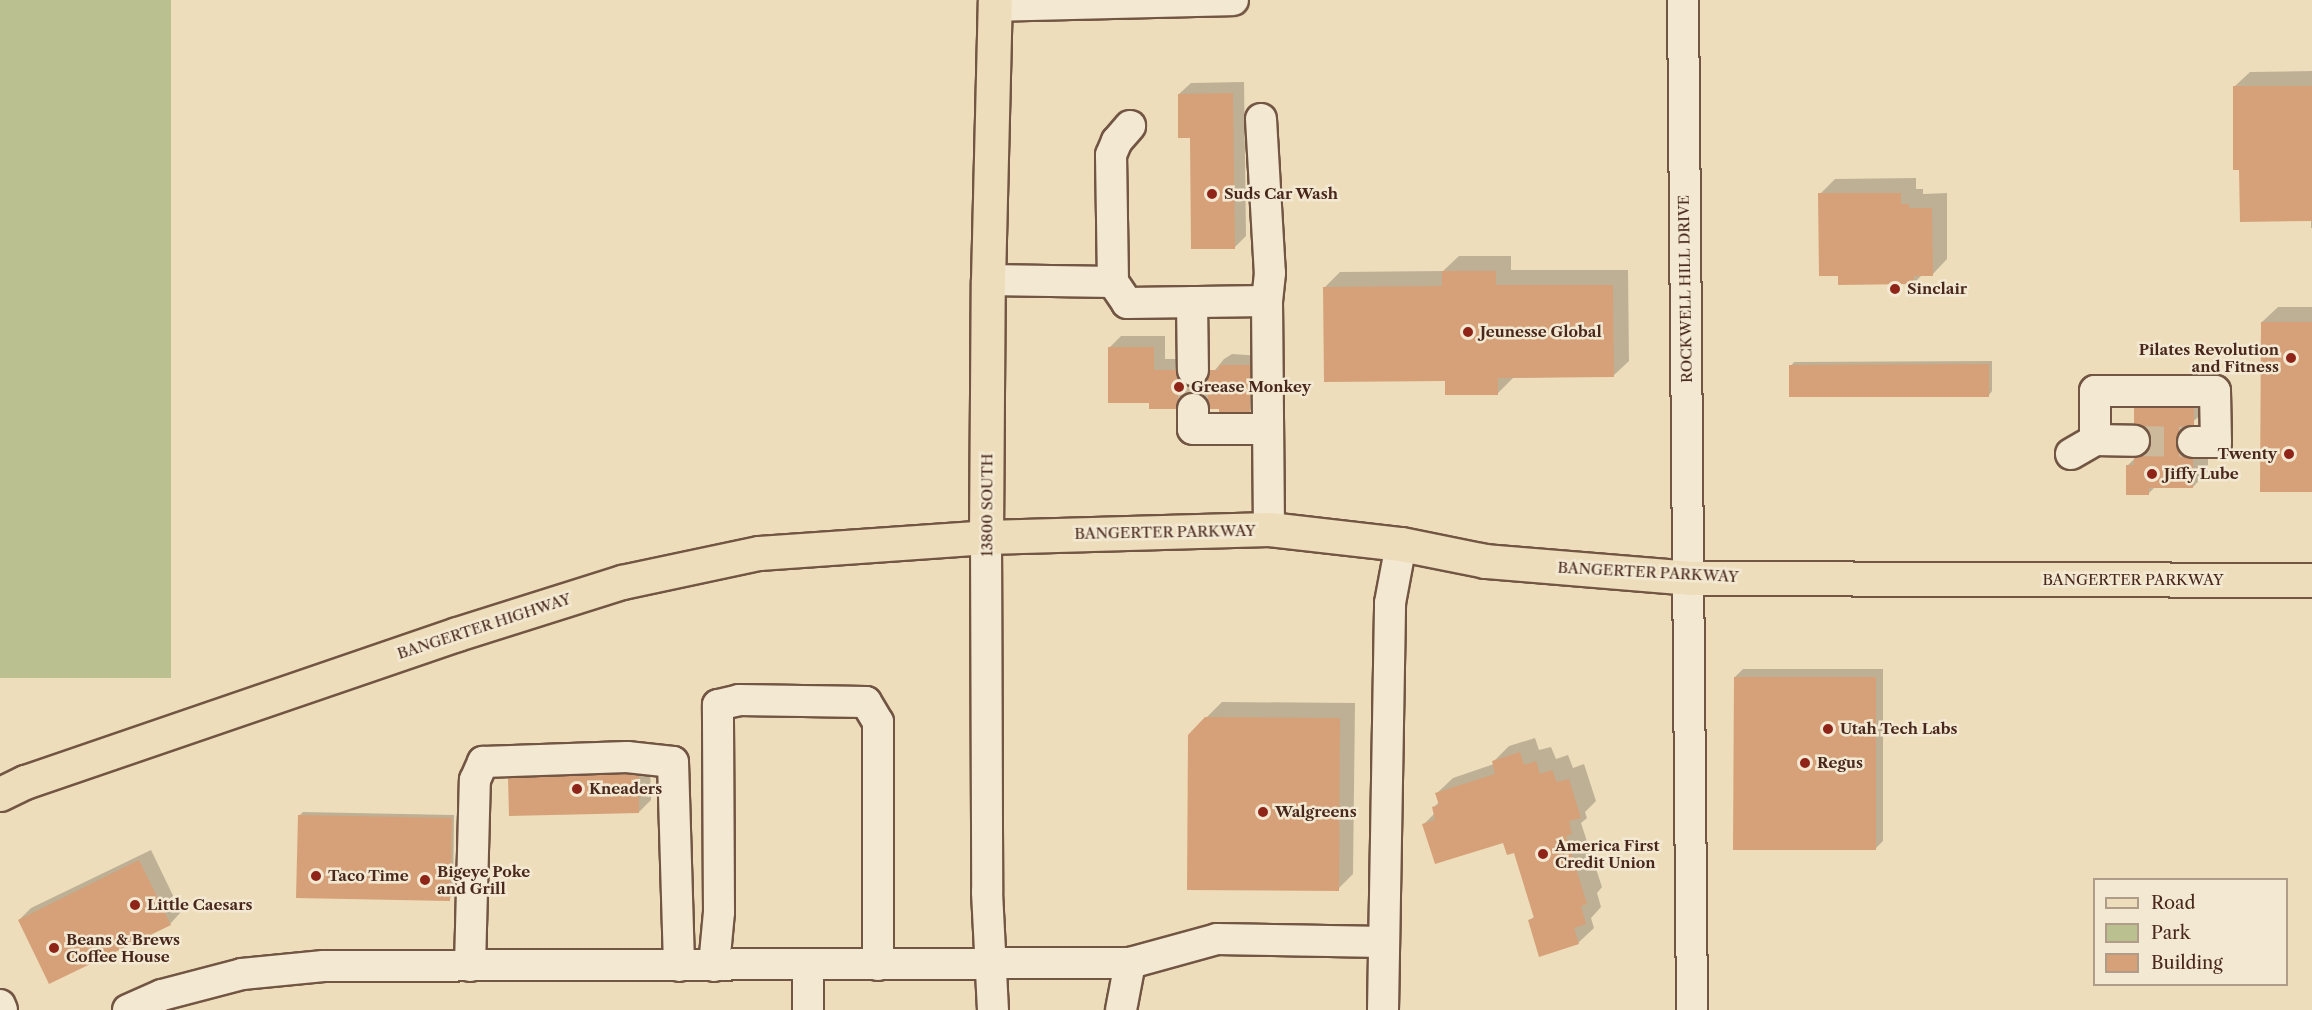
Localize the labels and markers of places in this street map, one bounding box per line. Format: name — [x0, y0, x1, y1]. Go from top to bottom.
place label: Suds Car Wash — [1224, 185, 1339, 203]
marker: Suds Car Wash — [1205, 187, 1219, 201]
place label: Sinclair — [1907, 280, 1967, 298]
marker: Sinclair — [1888, 282, 1902, 296]
place label: Jeunesse Global — [1480, 323, 1602, 341]
marker: Jeunesse Global — [1461, 325, 1475, 339]
place label: Pilates Revolution and Fitness — [2139, 340, 2279, 375]
marker: Pilates Revolution and Fitness — [2284, 351, 2298, 365]
place label: Grease Monkey — [1191, 378, 1311, 396]
marker: Grease Monkey — [1172, 380, 1186, 394]
place label: Twenty — [2217, 445, 2277, 463]
marker: Twenty — [2282, 447, 2296, 461]
place label: Jiffy Lube — [2164, 465, 2239, 483]
marker: Jiffy Lube — [2145, 467, 2159, 481]
place label: Utah Tech Labs — [1840, 720, 1958, 738]
marker: Utah Tech Labs — [1821, 722, 1835, 736]
place label: Regus — [1817, 754, 1863, 772]
marker: Regus — [1798, 756, 1812, 770]
place label: Kneaders — [589, 780, 662, 798]
marker: Kneaders — [570, 782, 584, 796]
place label: Walgreens — [1275, 803, 1357, 821]
marker: Walgreens — [1256, 805, 1270, 819]
place label: America First Credit Union — [1555, 836, 1660, 871]
marker: America First Credit Union — [1536, 847, 1550, 861]
place label: Bigeye Poke and Grill — [437, 862, 530, 897]
place label: Taco Time — [328, 867, 409, 885]
marker: Taco Time — [309, 869, 323, 883]
marker: Bigeye Poke and Grill — [418, 873, 432, 887]
place label: Little Caesars — [147, 896, 252, 914]
marker: Little Caesars — [128, 898, 142, 912]
place label: Beans & Brews Coffee House — [66, 930, 180, 965]
marker: Beans & Brews Coffee House — [47, 941, 61, 955]

